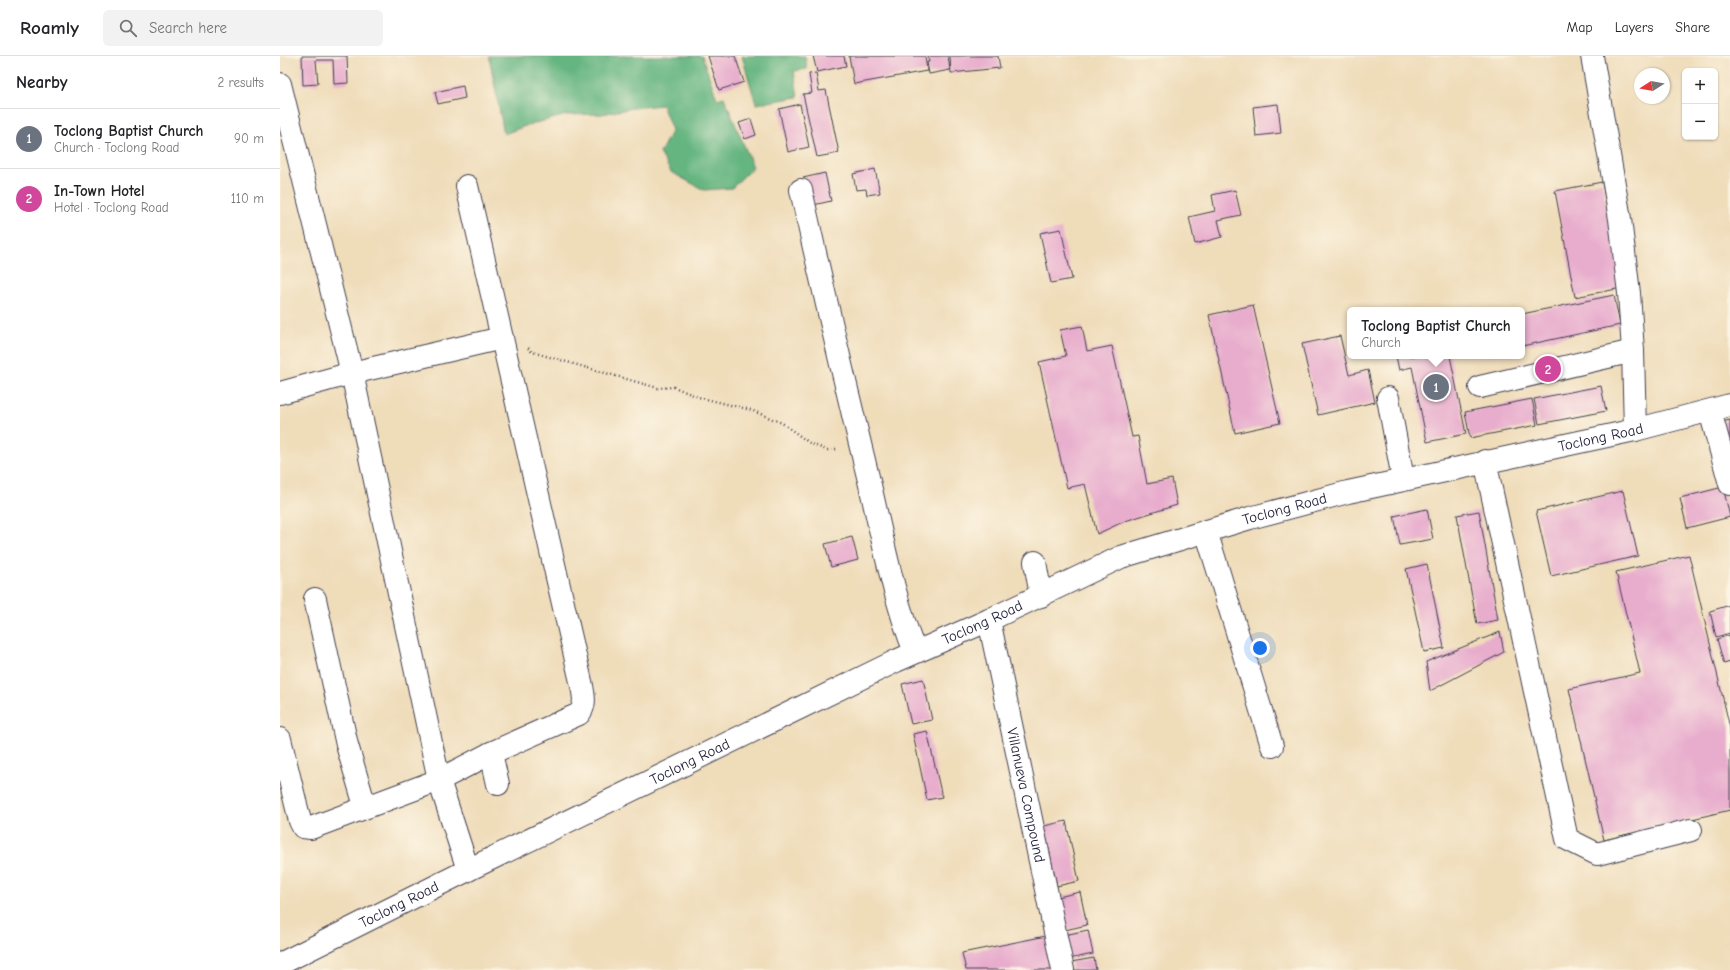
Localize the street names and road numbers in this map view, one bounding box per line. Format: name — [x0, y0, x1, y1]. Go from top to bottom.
street label: Toclong Road — [1556, 419, 1645, 455]
street label: Toclong Road — [1240, 489, 1329, 529]
street label: Toclong Road — [939, 596, 1025, 649]
street label: Villanueva Compound — [1003, 726, 1049, 864]
street label: Toclong Road — [647, 735, 733, 789]
street label: Toclong Road — [356, 877, 442, 932]

